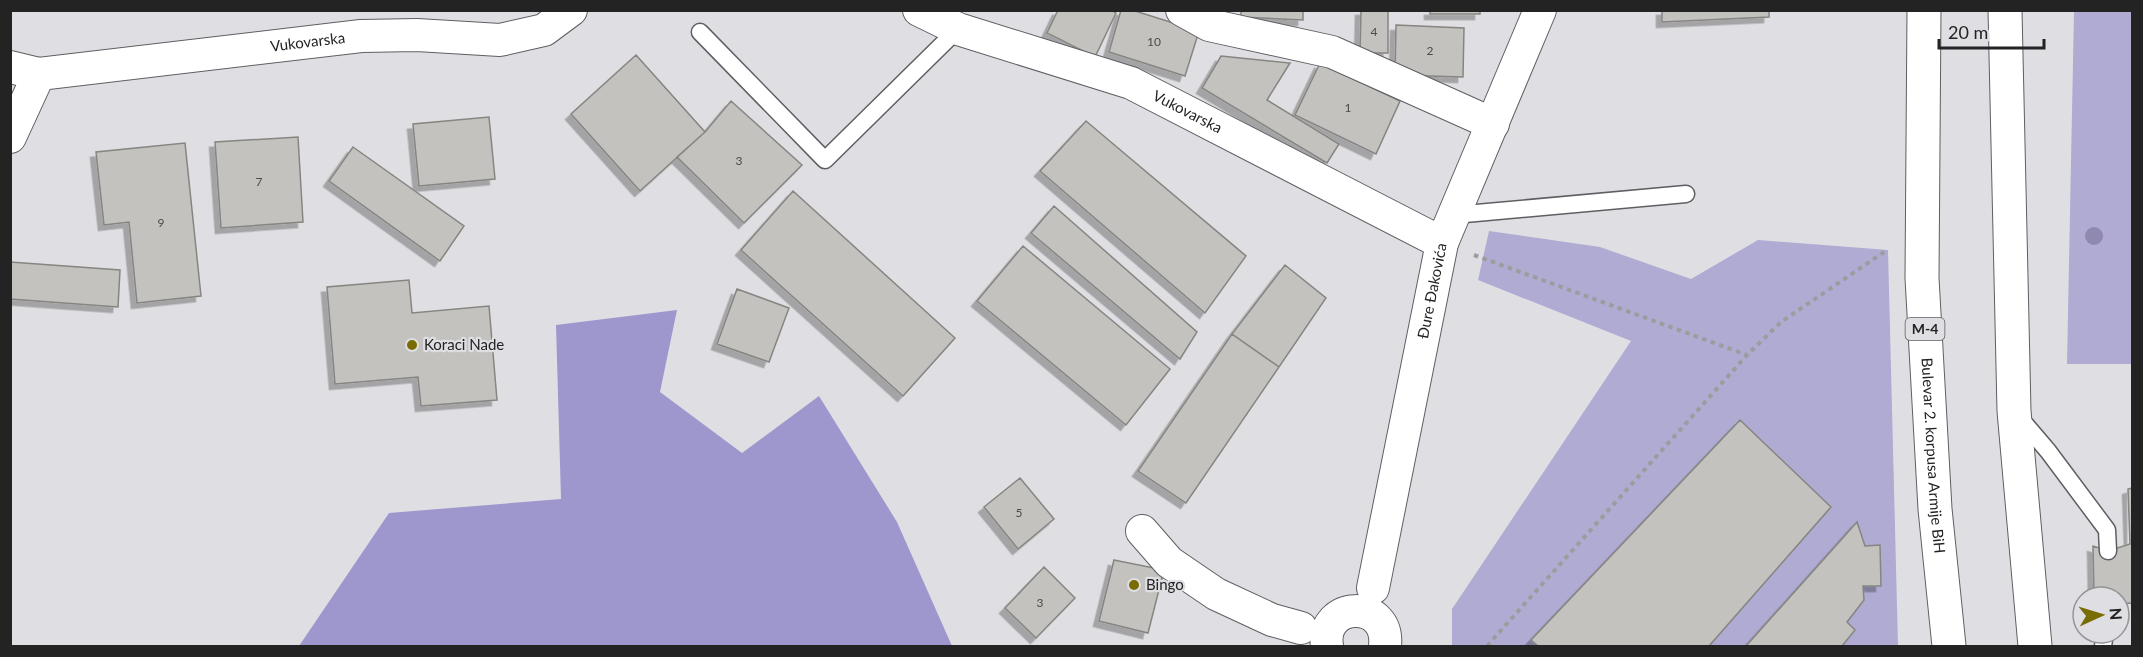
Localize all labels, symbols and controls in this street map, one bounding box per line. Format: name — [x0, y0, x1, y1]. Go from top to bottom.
scale bar — [1939, 12, 2044, 50]
text: 20 m — [1948, 21, 1988, 43]
house number: 4 — [1371, 24, 1378, 39]
street label: Vukovarska — [269, 28, 346, 55]
house number: 10 — [1147, 34, 1161, 49]
house number: 2 — [1427, 43, 1434, 58]
street label: Vukovarska — [1150, 86, 1225, 136]
house number: 1 — [1345, 100, 1352, 115]
house number: 3 — [736, 153, 743, 168]
house number: 7 — [256, 174, 263, 189]
house number: 9 — [158, 215, 165, 230]
street label: Đure Đakovića — [1413, 241, 1450, 340]
road number: M-4 — [1906, 318, 1944, 340]
place label: Koraci Nade — [424, 335, 504, 353]
marker: Koraci Nade — [405, 338, 419, 352]
street label: Bulevar 2. korpusa Armije BiH — [1919, 357, 1949, 554]
house number: 5 — [1016, 505, 1023, 520]
place label: Bingo — [1146, 575, 1184, 593]
marker: Bingo — [1127, 578, 1141, 592]
north arrow — [2071, 585, 2131, 645]
house number: 3 — [1037, 595, 1044, 610]
text: N — [2107, 607, 2126, 621]

